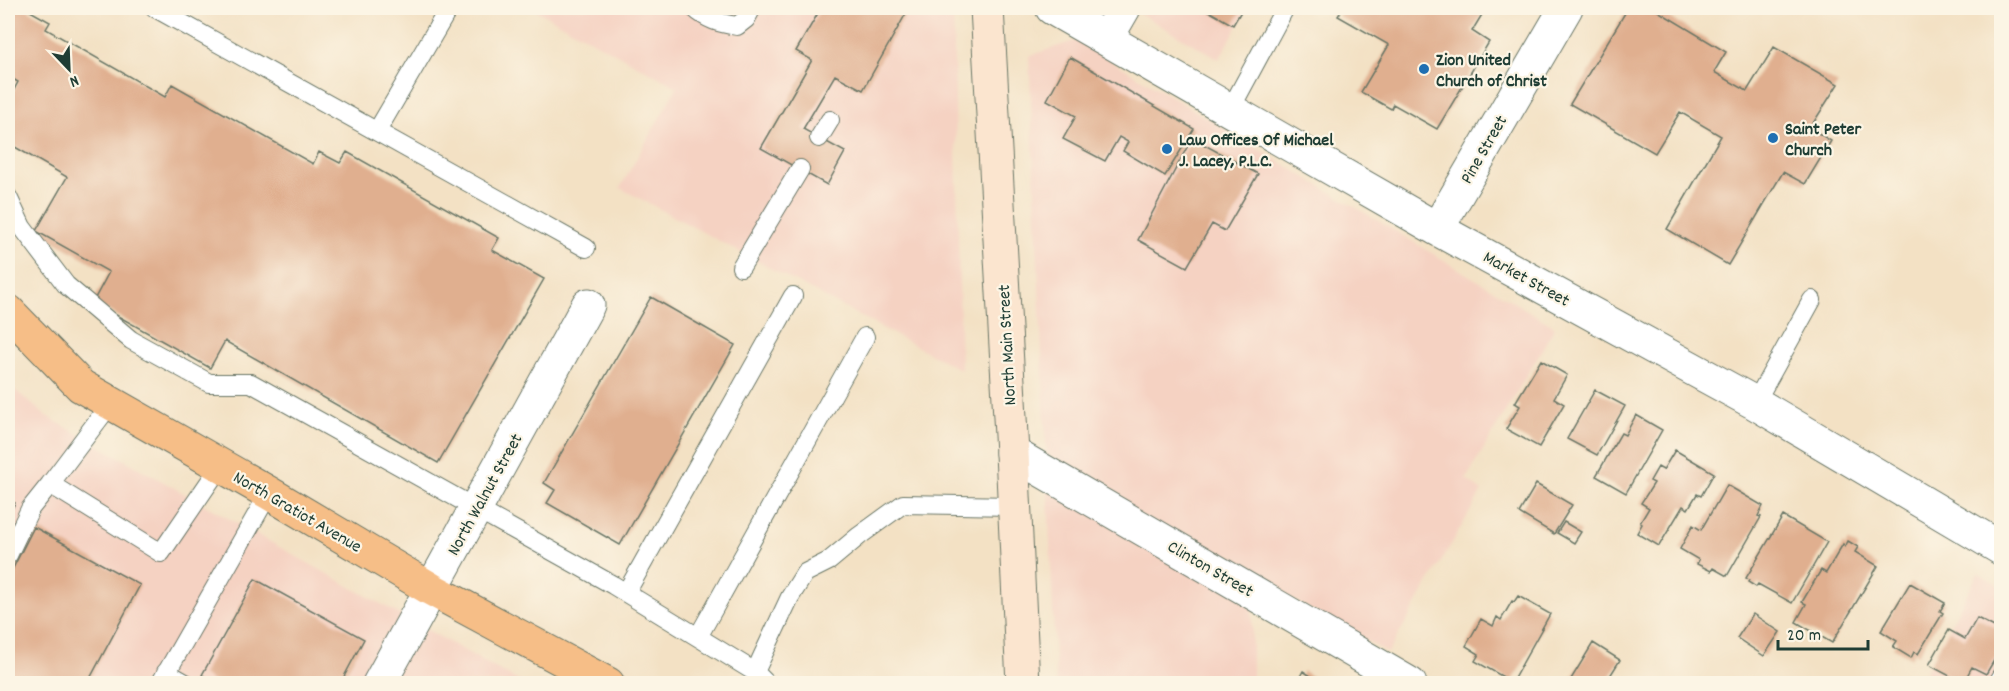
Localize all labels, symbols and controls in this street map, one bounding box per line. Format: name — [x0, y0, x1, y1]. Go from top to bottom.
north arrow — [39, 39, 99, 99]
place label: Zion United Church of Christ — [1436, 49, 1547, 95]
marker: Zion United Church of Christ — [1417, 62, 1431, 76]
text: N — [66, 68, 82, 93]
street label: Pine Street — [1455, 111, 1515, 189]
place label: Saint Peter Church — [1785, 118, 1861, 164]
place label: Law Offices Of Michael J. Lacey, P.L.C. — [1179, 129, 1334, 175]
marker: Saint Peter Church — [1766, 131, 1780, 145]
marker: Law Offices Of Michael J. Lacey, P.L.C. — [1160, 142, 1174, 156]
street label: Market Street — [1478, 246, 1574, 314]
street label: North Main Street — [993, 283, 1024, 406]
street label: North Walnut Street — [442, 429, 530, 561]
street label: North Gratiot Avenue — [228, 466, 366, 560]
street label: Clinton Street — [1162, 535, 1258, 605]
scale bar — [1778, 613, 1868, 651]
text: 20 m — [1787, 624, 1821, 649]

